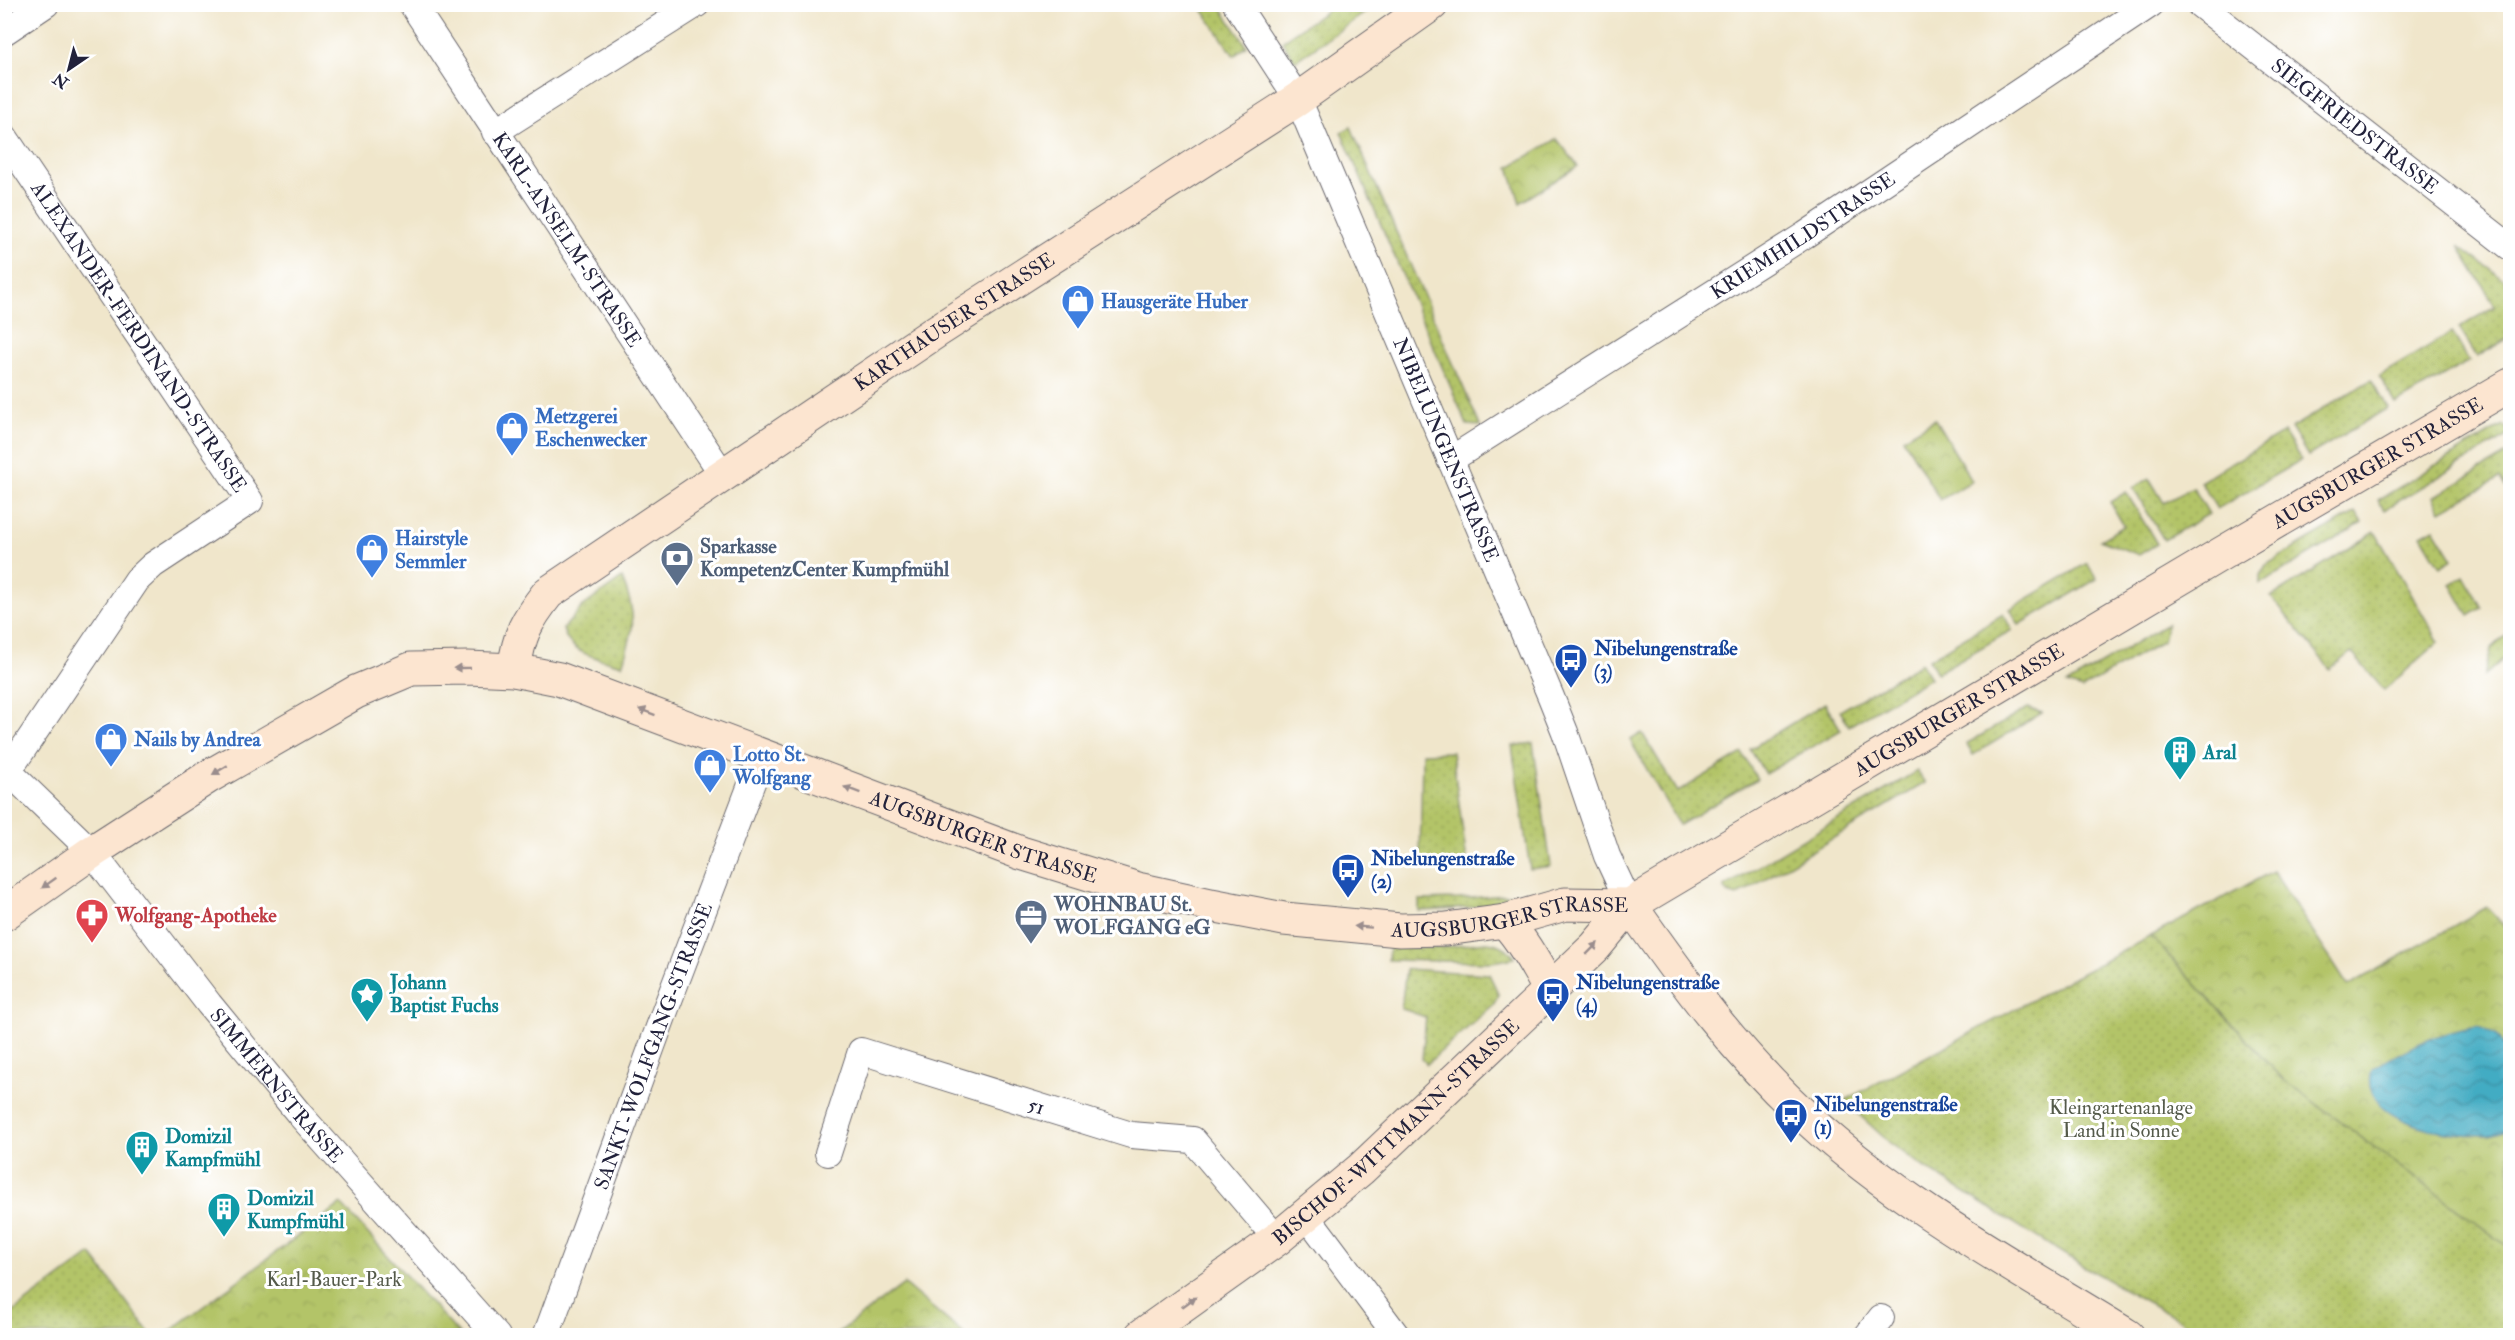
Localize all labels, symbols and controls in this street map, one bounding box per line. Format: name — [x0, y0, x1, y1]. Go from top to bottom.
north arrow — [39, 39, 99, 99]
street label: SIEGFRIEDSTRASSE — [2266, 53, 2444, 199]
text: N — [49, 68, 73, 93]
street label: KARL-ANSELM-STRASSE — [487, 127, 647, 351]
street label: KRIEMHILDSTRASSE — [1706, 166, 1899, 304]
street label: ALEXANDER-FERDINAND-STRASSE — [25, 176, 253, 497]
street label: KARTHAUSER STRASSE — [849, 247, 1059, 396]
shop icon: Hausgeräte Huber — [1060, 283, 1096, 330]
place label: Hausgeräte Huber — [1101, 289, 1248, 315]
street label: NIBELUNGENSTRASSE — [1388, 334, 1505, 565]
street label: AUGSBURGER STRASSE — [2267, 391, 2487, 534]
place label: Metzgerei Eschenwecker — [534, 404, 647, 452]
shop icon: Metzgerei Eschenwecker — [494, 410, 530, 457]
place label: Hairstyle Semmler — [395, 526, 468, 574]
shop icon: Hairstyle Semmler — [354, 532, 390, 579]
place label: Sparkasse KompetenzCenter Kumpfmühl — [700, 534, 950, 583]
bank icon: Sparkasse KompetenzCenter Kumpfmühl — [659, 540, 695, 587]
place label: Nibelungenstraße (3) — [1593, 636, 1738, 684]
street label: AUGSBURGER STRASSE — [1848, 638, 2068, 782]
bus stop icon: Nibelungenstraße (3) — [1553, 642, 1589, 689]
one-way arrow — [453, 663, 472, 673]
one-way arrow — [638, 707, 656, 717]
shop icon: Nails by Andrea — [93, 721, 129, 768]
place label: Nails by Andrea — [133, 727, 261, 753]
building icon: Aral — [2162, 734, 2198, 781]
place label: Aral — [2202, 740, 2237, 765]
place label: Lotto St. Wolfgang — [732, 742, 812, 791]
shop icon: Lotto St. Wolfgang — [692, 747, 728, 794]
one-way arrow — [212, 765, 228, 776]
street label: AUGSBURGER STRASSE — [865, 784, 1100, 888]
one-way arrow — [843, 785, 861, 794]
place label: Nibelungenstraße (2) — [1370, 846, 1515, 894]
bus stop icon: Nibelungenstraße (2) — [1330, 852, 1366, 899]
one-way arrow — [41, 877, 57, 889]
street label: AUGSBURGER STRASSE — [1389, 891, 1629, 943]
place label: WOHNBAU St. WOLFGANG eG — [1053, 892, 1211, 940]
pharmacy icon: Wolfgang-Apotheke — [74, 897, 110, 944]
office icon: WOHNBAU St. WOLFGANG eG — [1013, 898, 1049, 945]
street label: SANKT-WOLFGANG-STRASSE — [588, 899, 717, 1193]
place label: Wolfgang-Apotheke — [114, 903, 277, 929]
one-way arrow — [1353, 922, 1372, 932]
one-way arrow — [1584, 942, 1599, 956]
place label: Johann Baptist Fuchs — [389, 970, 499, 1019]
place label: Nibelungenstraße (4) — [1575, 970, 1720, 1018]
place icon: Johann Baptist Fuchs — [349, 976, 385, 1023]
bus stop icon: Nibelungenstraße (4) — [1535, 976, 1571, 1023]
street label: SIMMERNSTRASSE — [205, 1003, 349, 1168]
street label: BISCHOF-WITTMANN-STRASSE — [1267, 1013, 1524, 1250]
street label: 51 — [1025, 1091, 1048, 1120]
place label: Nibelungenstraße (1) — [1813, 1092, 1958, 1140]
park label: Kleingartenanlage Land in Sonne — [2049, 1095, 2193, 1143]
bus stop icon: Nibelungenstraße (1) — [1773, 1097, 1809, 1144]
place label: Domizil Kampfmühl — [165, 1124, 261, 1173]
building icon: Domizil Kampfmühl — [124, 1129, 160, 1176]
place label: Domizil Kumpfmühl — [247, 1186, 345, 1235]
building icon: Domizil Kumpfmühl — [206, 1191, 242, 1238]
park label: Karl-Bauer-Park — [266, 1267, 402, 1292]
one-way arrow — [1180, 1296, 1196, 1308]

